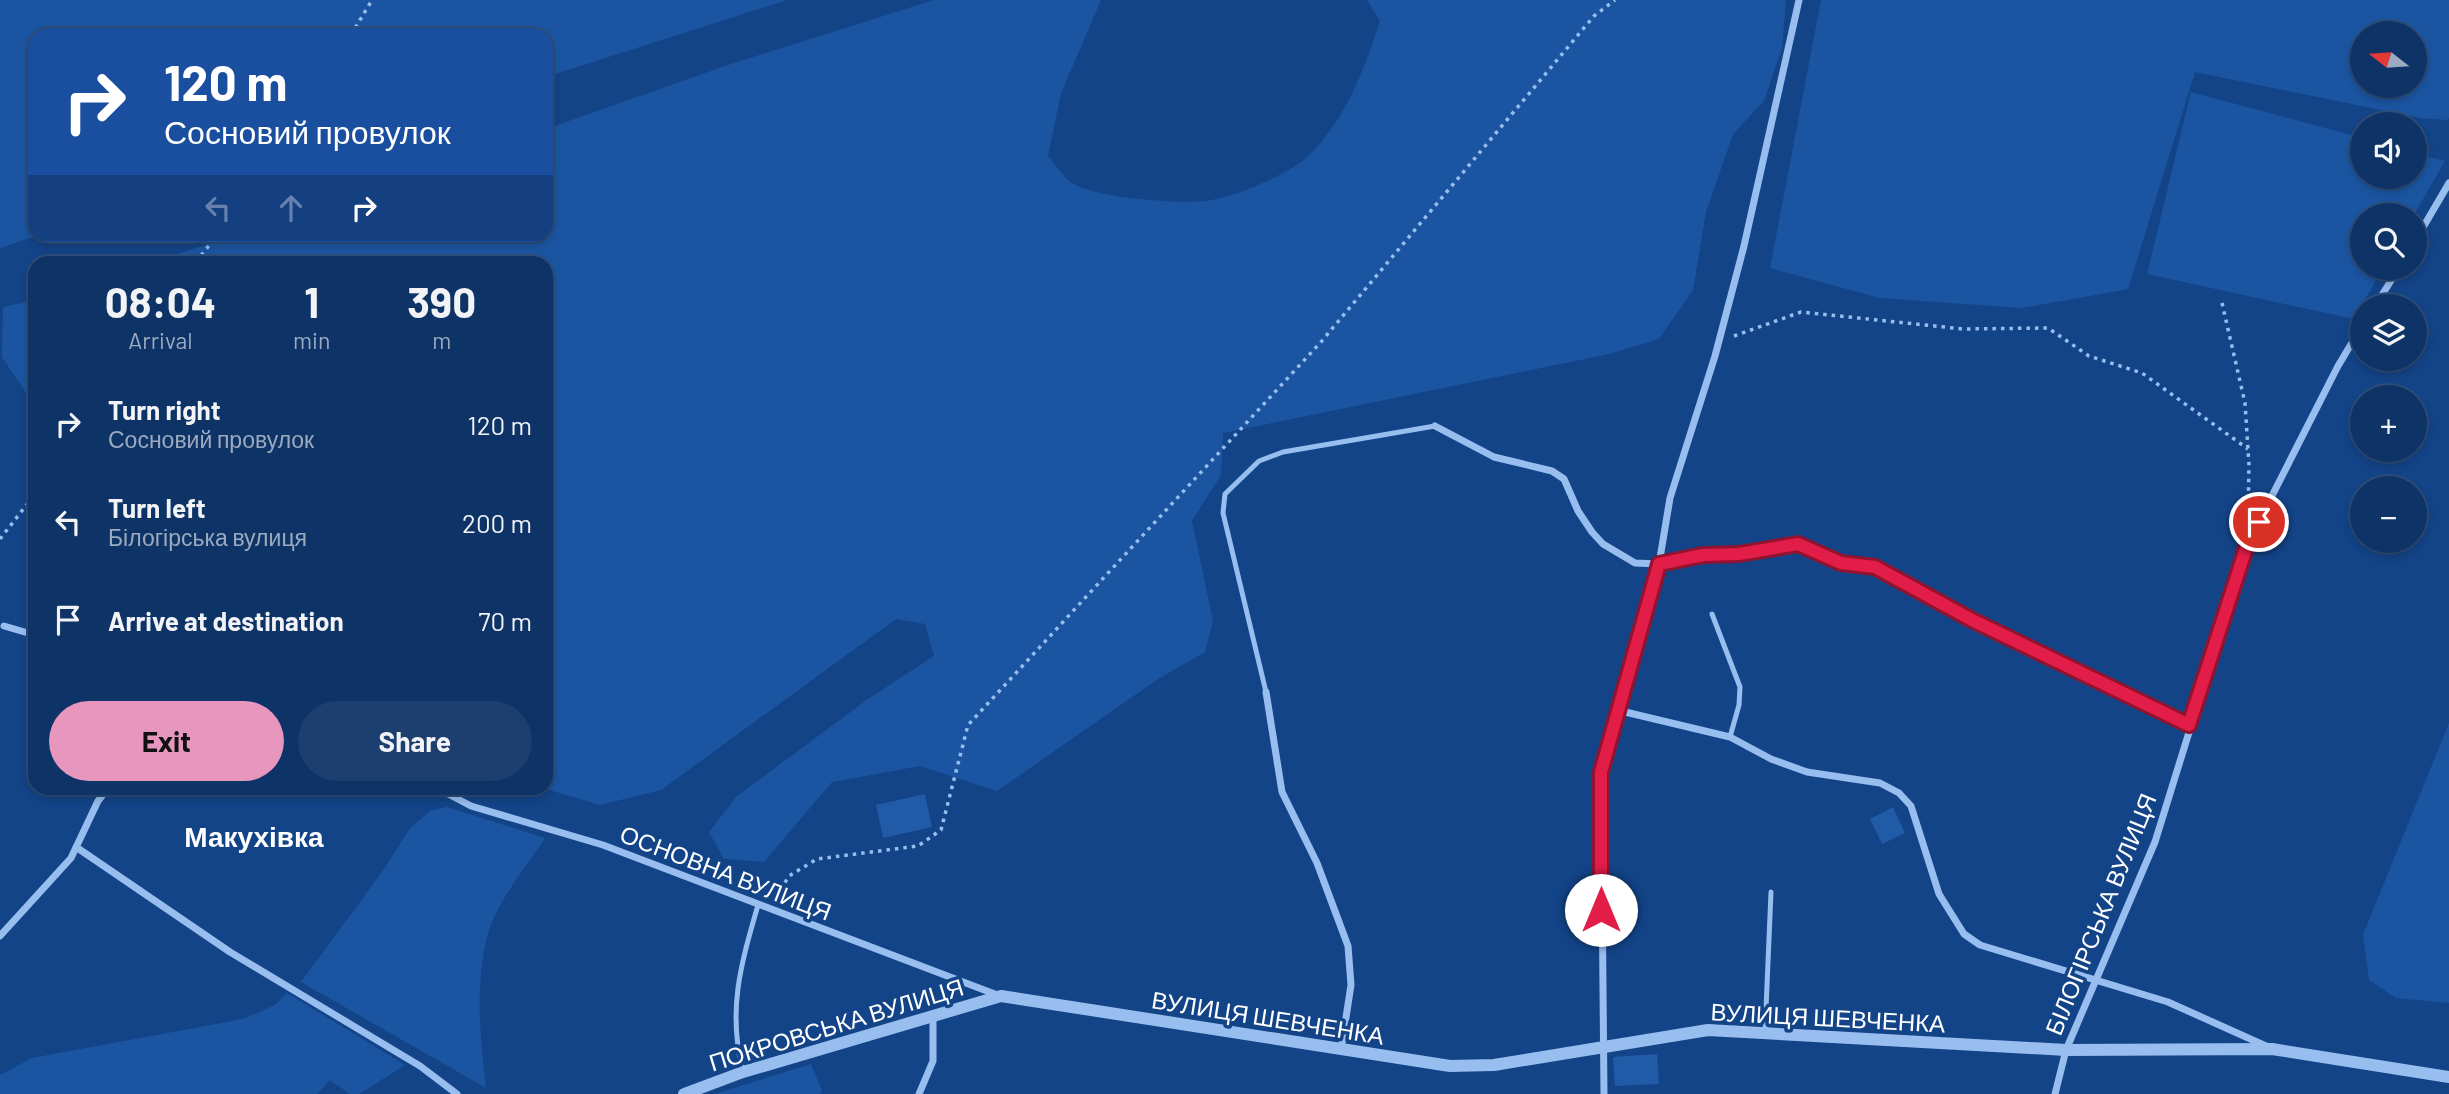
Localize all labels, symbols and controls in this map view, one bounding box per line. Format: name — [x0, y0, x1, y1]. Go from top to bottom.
north arrow — [2350, 21, 2427, 98]
map controls — [2350, 21, 2427, 553]
text: 120 m — [164, 52, 287, 111]
icon: right — [49, 56, 140, 147]
text: Сосновий провулок — [164, 112, 451, 150]
button: sound — [2350, 112, 2427, 189]
icon: left — [199, 189, 237, 227]
icon: ahead — [272, 189, 310, 227]
icon: right — [345, 189, 383, 227]
button: search — [2350, 203, 2427, 280]
text: 08:04 — [105, 276, 216, 326]
text: 1 — [304, 276, 319, 326]
text: 390 — [407, 276, 476, 326]
button: layers — [2350, 294, 2427, 371]
text: Arrival — [128, 326, 193, 354]
text: min — [293, 326, 330, 354]
text: m — [432, 326, 451, 354]
button: + — [2350, 385, 2427, 462]
text: Turn right — [108, 394, 221, 425]
icon: right — [49, 405, 87, 443]
text: 120 m — [468, 409, 532, 440]
text: Сосновий провулок — [108, 425, 314, 453]
button: − — [2350, 476, 2427, 553]
text: Turn left — [108, 492, 206, 523]
pin — [2229, 492, 2289, 552]
icon: left — [49, 503, 87, 541]
icon: arrive — [2240, 503, 2278, 541]
text: 200 m — [462, 507, 532, 538]
text: Білогірська вулиця — [108, 523, 307, 551]
icon: arrive — [49, 601, 87, 639]
text: Arrive at destination — [108, 605, 344, 636]
text: 70 m — [478, 605, 532, 636]
button: Exit — [49, 701, 284, 781]
button: Share — [298, 701, 532, 781]
street label: БІЛОГІРСЬКА ВУЛИЦЯ — [2038, 789, 2162, 1039]
street label: ОСНОВНА ВУЛИЦЯ — [616, 818, 836, 926]
district label: Макухівка — [184, 819, 324, 853]
position arrow — [1564, 873, 1638, 947]
street label: ПОКРОВСЬКА ВУЛИЦЯ — [705, 971, 967, 1077]
street label: ВУЛИЦЯ ШЕВЧЕНКА — [1150, 984, 1386, 1050]
street label: ВУЛИЦЯ ШЕВЧЕНКА — [1710, 996, 1946, 1038]

